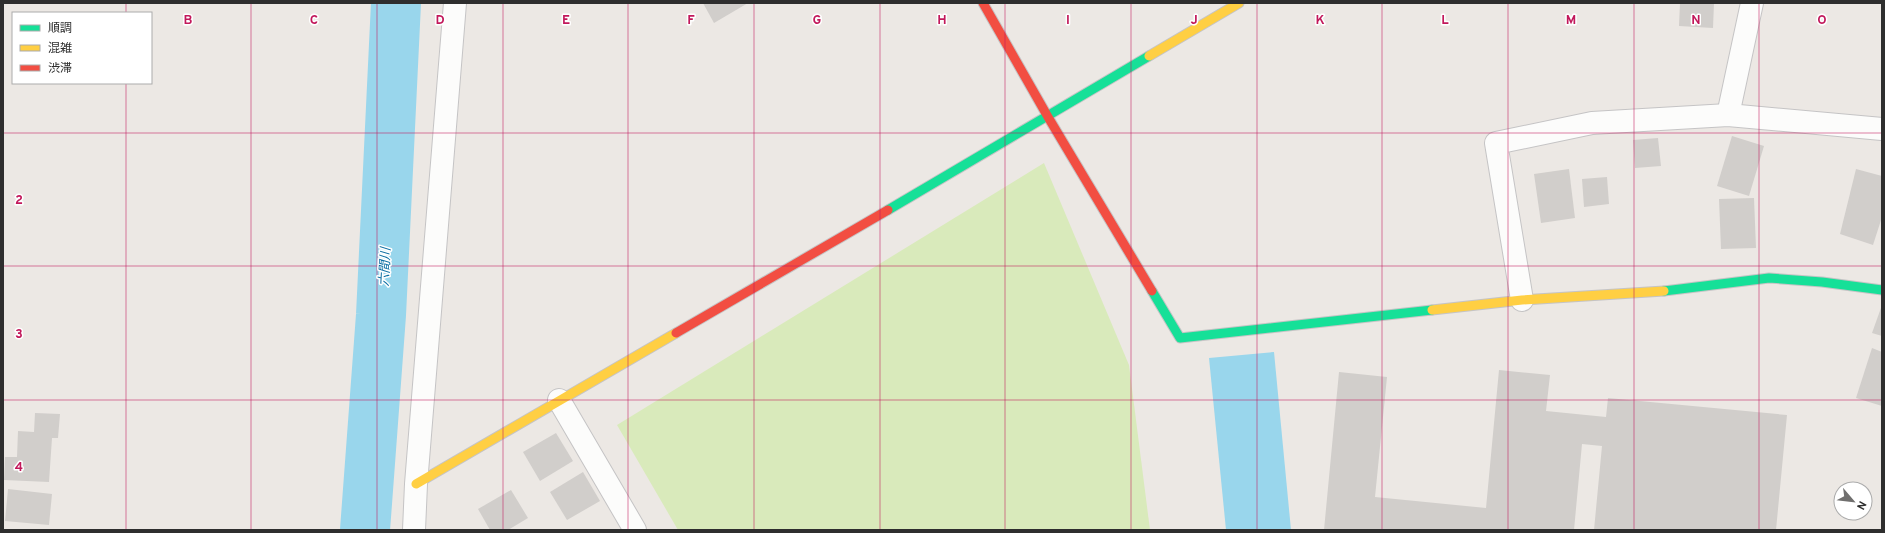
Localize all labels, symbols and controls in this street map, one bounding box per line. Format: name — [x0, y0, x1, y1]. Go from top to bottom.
legend — [12, 12, 152, 84]
text: B — [184, 13, 193, 29]
text: C — [310, 13, 318, 29]
text: D — [435, 13, 445, 29]
text: E — [562, 13, 570, 29]
text: F — [687, 13, 695, 29]
text: G — [813, 13, 822, 29]
text: H — [937, 13, 947, 29]
text: I — [1066, 13, 1070, 29]
text: J — [1190, 13, 1198, 29]
text: K — [1315, 13, 1325, 29]
text: L — [1441, 13, 1449, 29]
text: M — [1566, 13, 1576, 29]
text: N — [1691, 13, 1701, 29]
text: O — [1817, 13, 1827, 29]
text: 順調 — [48, 21, 72, 37]
text: 混雑 — [48, 41, 72, 57]
text: 渋滞 — [48, 61, 72, 77]
text: 2 — [15, 193, 23, 209]
water label: 六間川 — [377, 245, 395, 287]
text: 3 — [15, 327, 23, 343]
text: 4 — [15, 460, 23, 476]
north arrow — [1833, 481, 1873, 521]
text: N — [1853, 498, 1869, 512]

